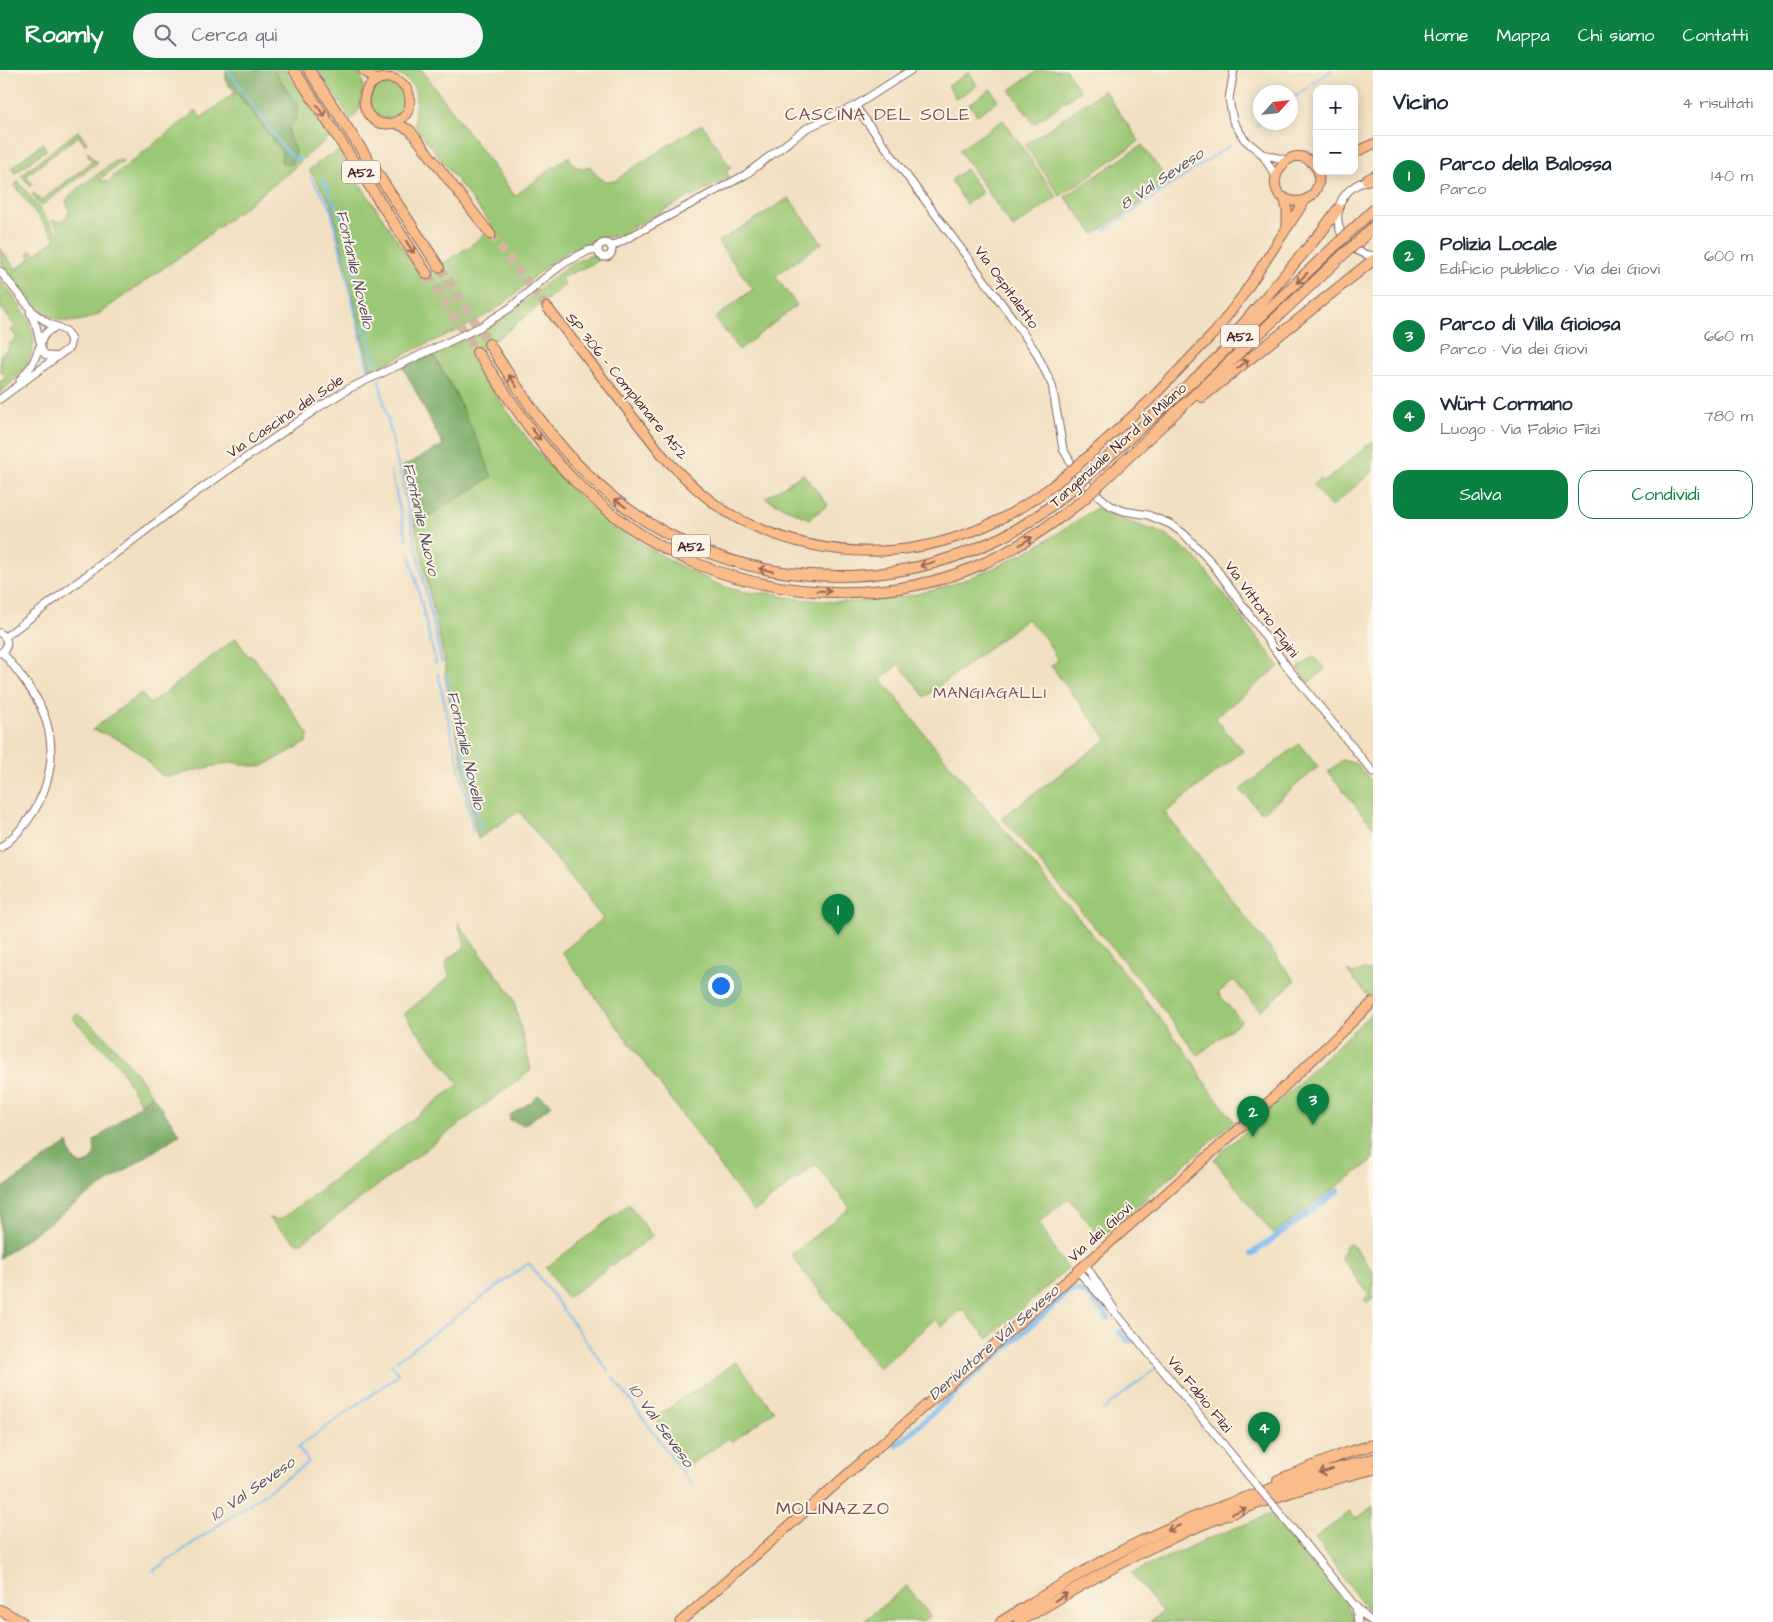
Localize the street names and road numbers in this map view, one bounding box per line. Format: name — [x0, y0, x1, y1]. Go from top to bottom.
road number: A52 — [342, 160, 380, 184]
street label: Via Ospitaletto — [969, 241, 1044, 334]
street label: SP 306 - Complanare A52 — [561, 308, 693, 465]
road number: A52 — [1221, 325, 1259, 348]
street label: Via Cascina del Sole — [223, 369, 348, 463]
street label: Tangenziale Nord di Milano — [1045, 378, 1193, 513]
road number: A52 — [672, 534, 710, 558]
street label: Via Vittorio Figini — [1218, 557, 1304, 663]
street label: Via dei Giovi — [1063, 1197, 1138, 1267]
street label: Via Fabio Filzi — [1162, 1351, 1238, 1438]

